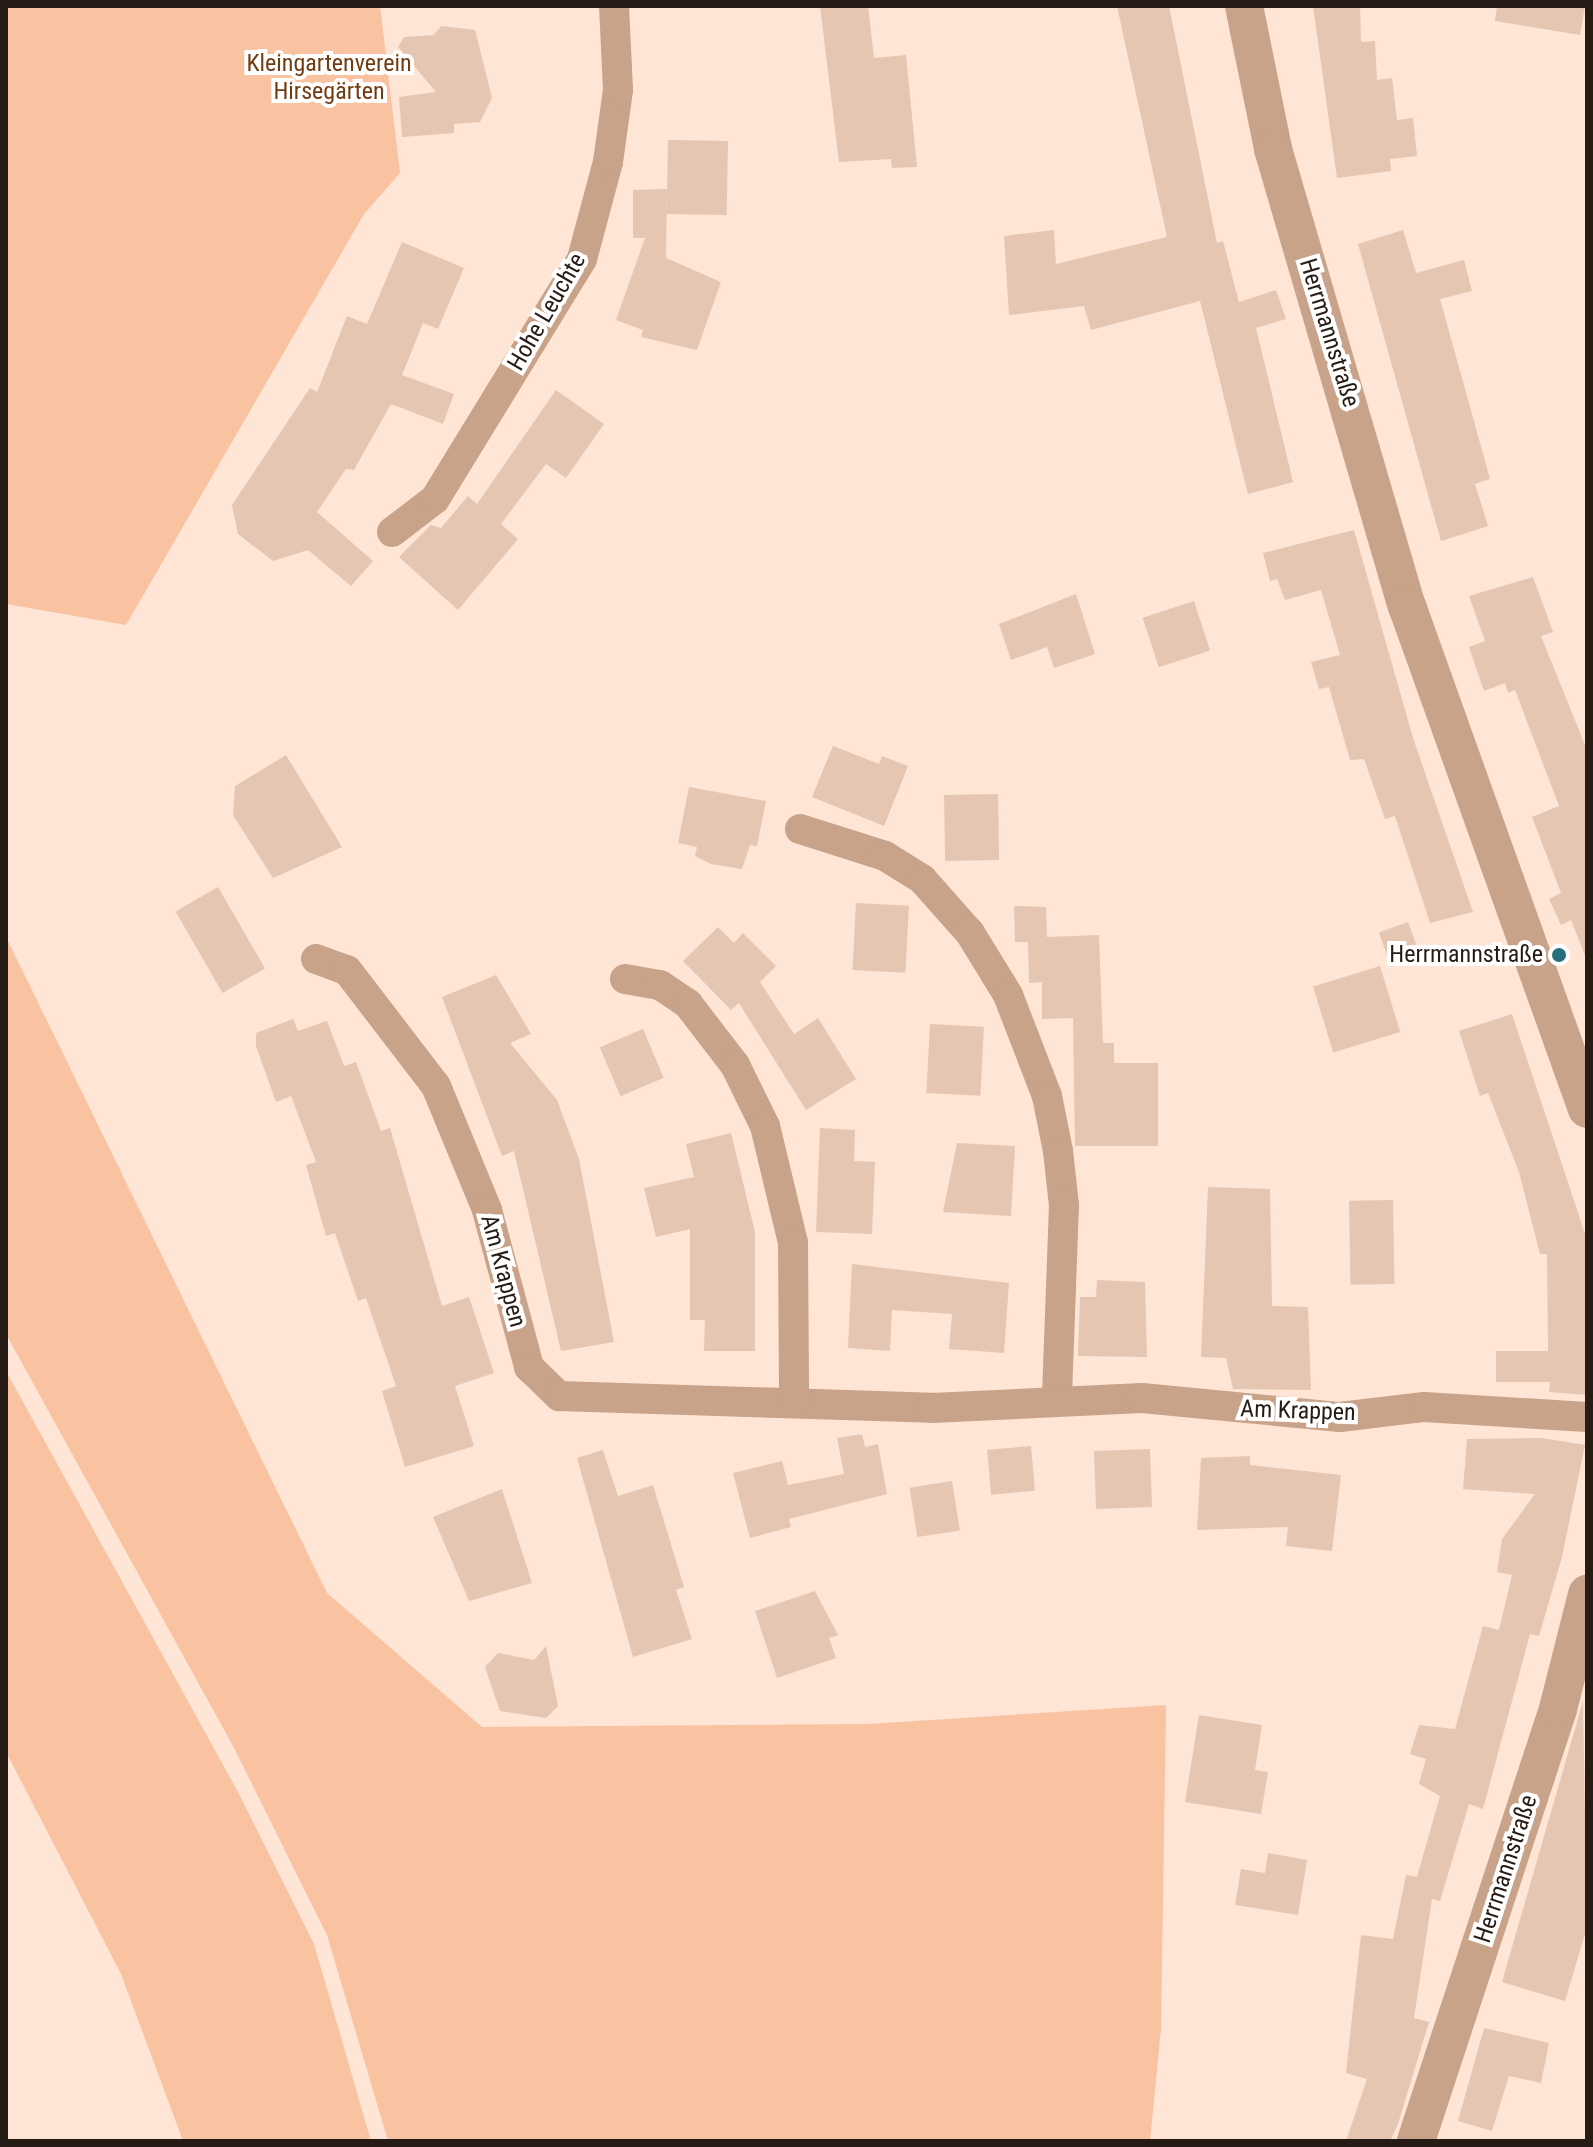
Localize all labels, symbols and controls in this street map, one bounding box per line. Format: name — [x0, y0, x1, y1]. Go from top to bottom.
park label: Kleingartenverein Hirsegärten — [246, 50, 412, 106]
street label: Hohe Leuchte — [502, 248, 592, 376]
street label: Herrmannstraße — [1293, 255, 1365, 411]
place label: Herrmannstraße — [1389, 941, 1543, 969]
marker: Herrmannstraße — [1550, 946, 1568, 964]
street label: Am Krappen — [474, 1212, 532, 1330]
street label: Am Krappen — [1240, 1395, 1356, 1427]
street label: Herrmannstraße — [1469, 1791, 1543, 1947]

